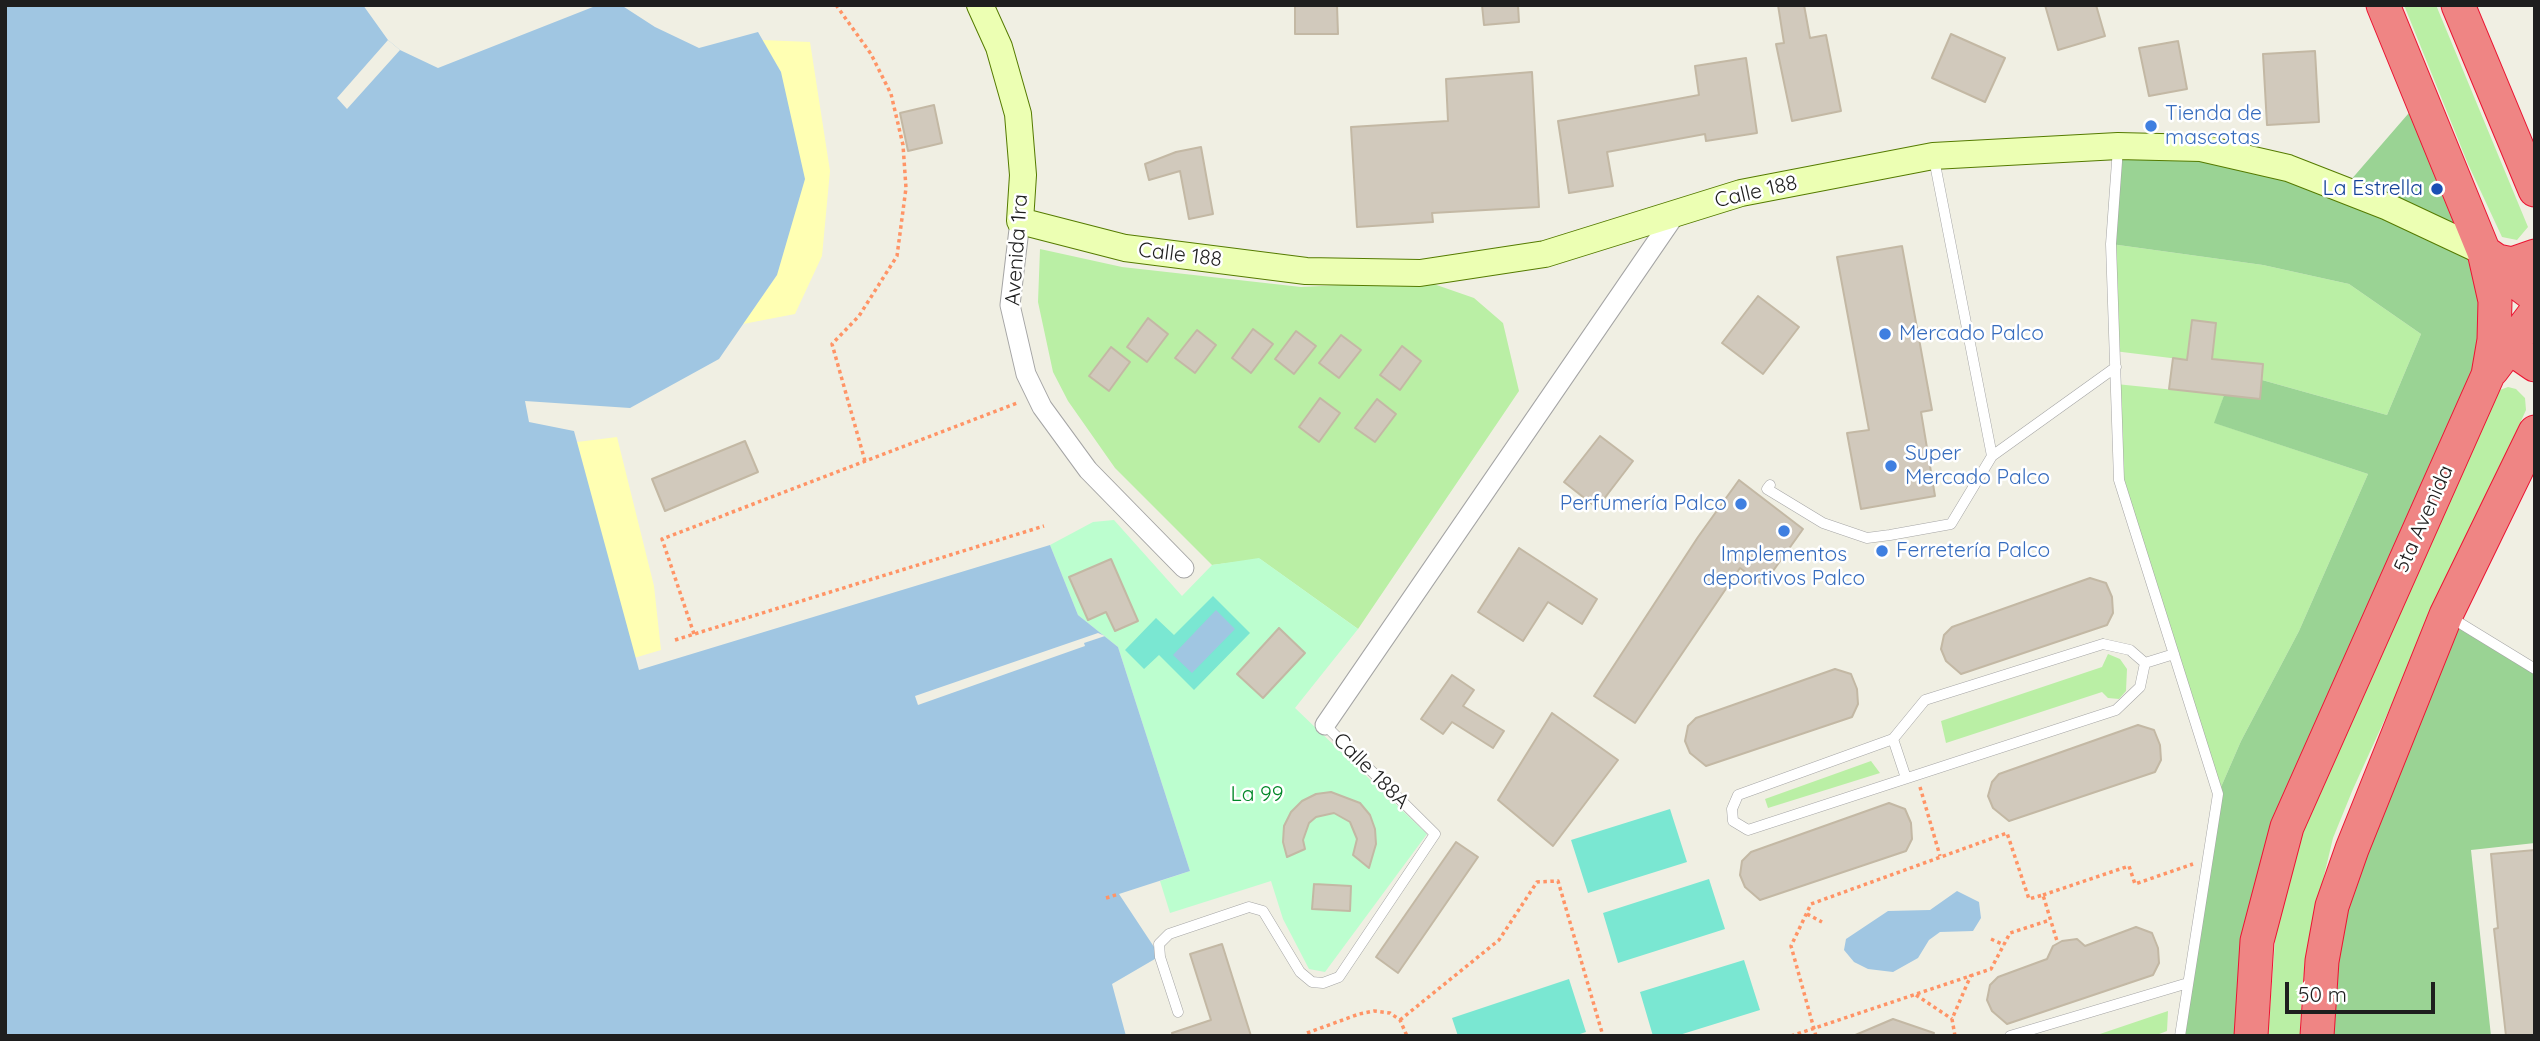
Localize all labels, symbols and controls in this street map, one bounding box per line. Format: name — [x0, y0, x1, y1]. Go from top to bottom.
place label: Tienda de mascotas — [2165, 101, 2262, 151]
marker: Tienda de mascotas — [2143, 118, 2159, 134]
street label: Calle 188 — [1712, 170, 1800, 214]
place label: La Estrella — [2323, 176, 2423, 202]
marker: La Estrella — [2429, 181, 2445, 197]
street label: Avenida 1ra — [1001, 193, 1033, 307]
street label: Calle 188 — [1137, 237, 1223, 273]
place label: Mercado Palco — [1899, 321, 2044, 347]
marker: Mercado Palco — [1877, 326, 1893, 342]
place label: Super Mercado Palco — [1905, 441, 2050, 491]
marker: Super Mercado Palco — [1883, 458, 1899, 474]
street label: 5ta Avenida — [2389, 461, 2459, 577]
place label: Perfumería Palco — [1560, 491, 1727, 517]
marker: Perfumería Palco — [1733, 496, 1749, 512]
marker: Implementos deportivos Palco — [1776, 523, 1792, 539]
place label: Ferretería Palco — [1896, 538, 2050, 564]
place label: Implementos deportivos Palco — [1703, 542, 1865, 592]
marker: Ferretería Palco — [1874, 543, 1890, 559]
street label: Calle 188A — [1328, 728, 1414, 814]
park label: La 99 — [1230, 782, 1284, 808]
scale bar — [2288, 968, 2438, 1012]
text: 50 m — [2298, 981, 2347, 1007]

